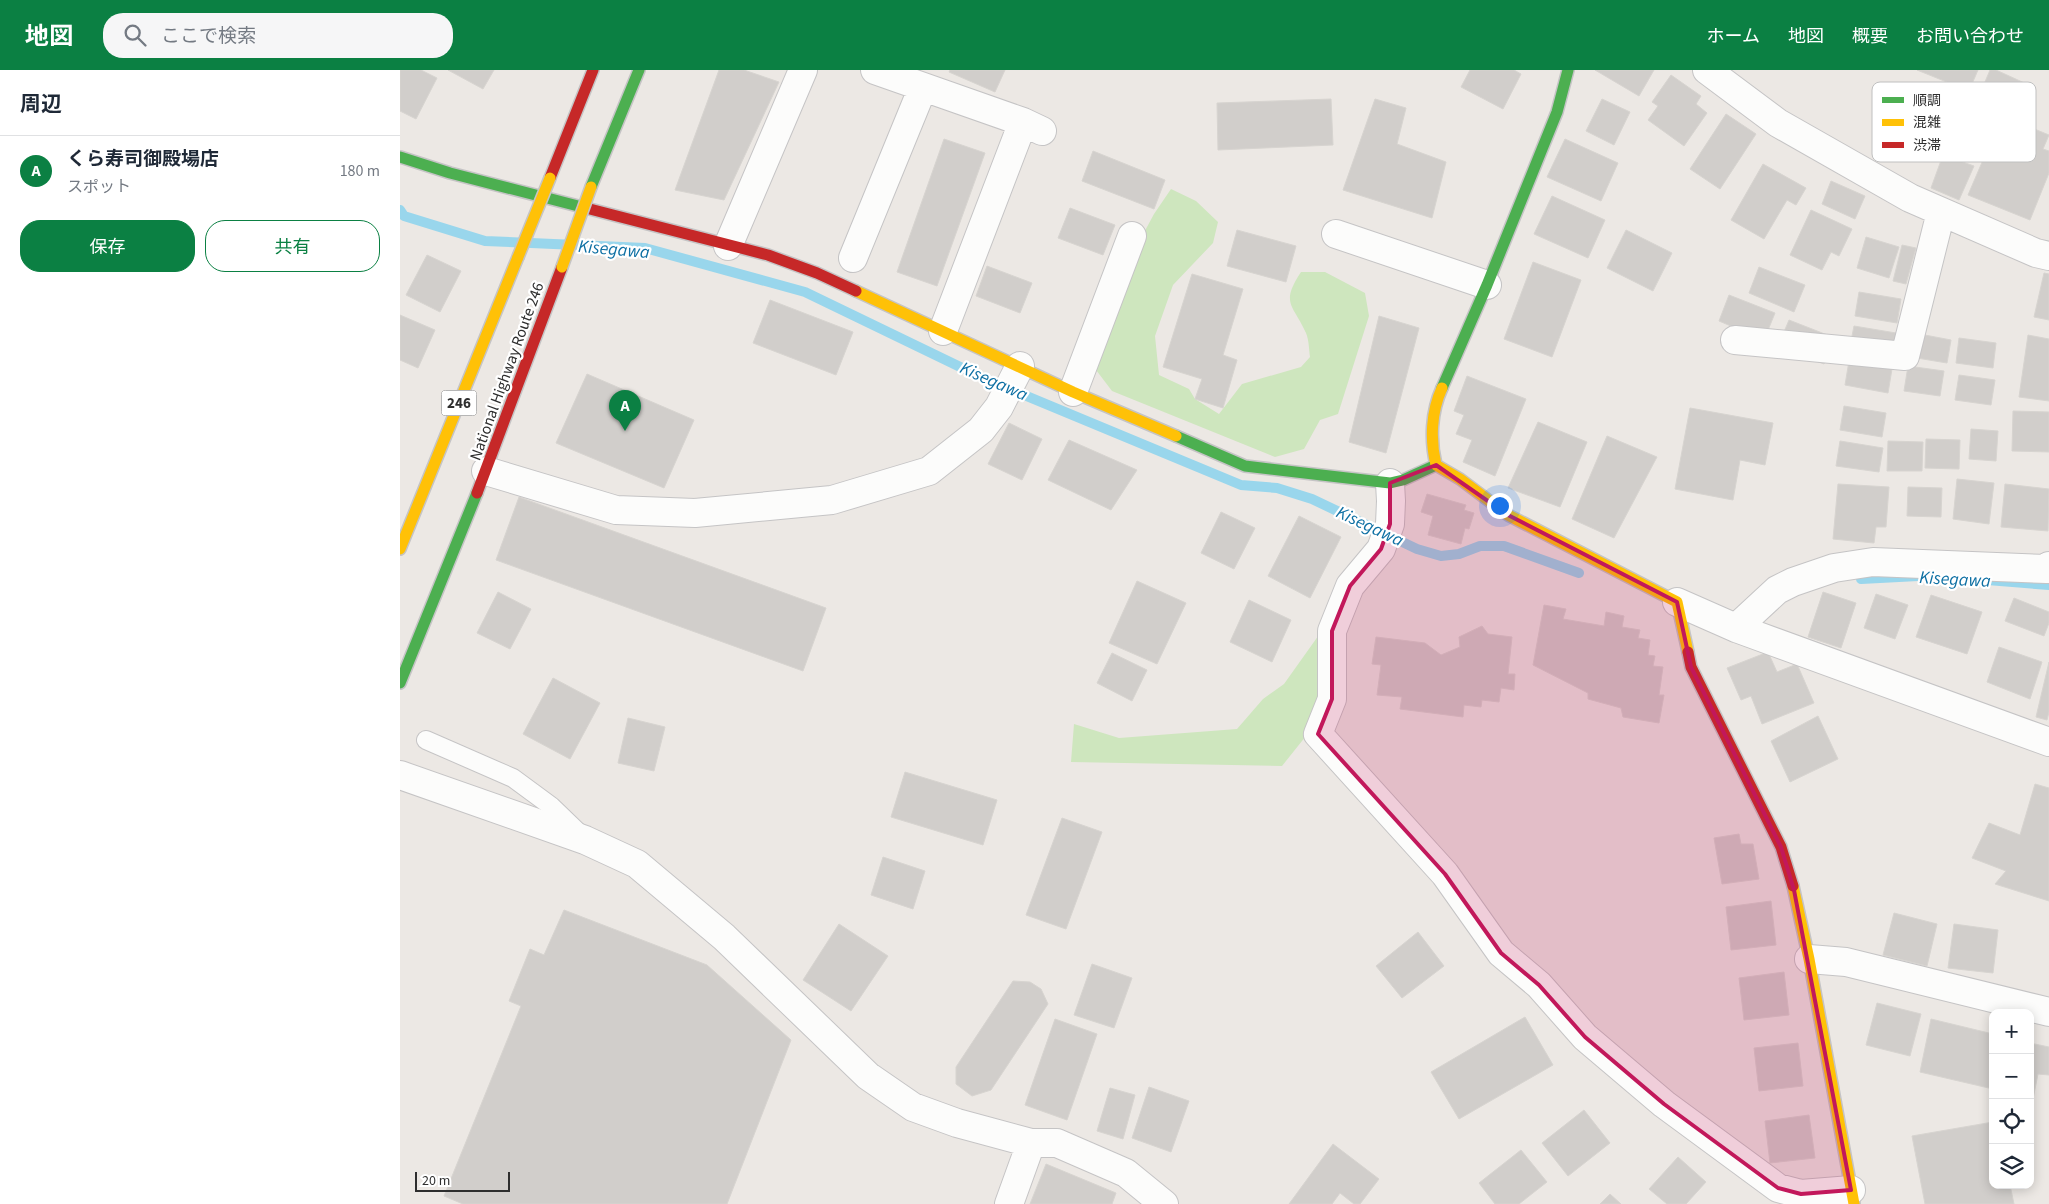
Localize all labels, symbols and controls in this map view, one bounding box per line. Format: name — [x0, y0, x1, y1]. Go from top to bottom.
search box — [103, 13, 453, 58]
text: 地図 — [25, 19, 73, 54]
icon: search — [121, 21, 149, 49]
text: ここで検索 — [161, 23, 256, 50]
text: ホーム — [1707, 24, 1760, 49]
text: 地図 — [1788, 24, 1824, 49]
text: 概要 — [1852, 24, 1888, 49]
text: お問い合わせ — [1916, 24, 2024, 49]
legend — [1872, 82, 2036, 162]
text: 周辺 — [20, 89, 62, 119]
text: 順調 — [1913, 91, 1941, 111]
text: 混雑 — [1913, 113, 1941, 133]
text: 渋滞 — [1913, 136, 1941, 156]
text: くら寿司御殿場店 — [67, 146, 219, 173]
text: A — [31, 160, 41, 182]
text: 180 m — [340, 160, 380, 182]
text: スポット — [67, 176, 131, 198]
button: 保存 — [20, 220, 195, 272]
button: 共有 — [205, 220, 380, 272]
water label: Kisegawa — [577, 234, 651, 265]
street label: National Highway Route 246 — [464, 279, 549, 463]
water label: Kisegawa — [956, 355, 1032, 408]
road number: 246 — [442, 390, 476, 416]
pin: A — [609, 390, 641, 431]
your location — [1487, 493, 1513, 519]
water label: Kisegawa — [1332, 500, 1408, 553]
water label: Kisegawa — [1919, 565, 1992, 594]
map controls — [1989, 1009, 2034, 1189]
button: + — [1989, 1009, 2034, 1054]
button: − — [1989, 1054, 2034, 1099]
button: locate — [1989, 1099, 2034, 1144]
button: layers — [1989, 1144, 2034, 1189]
scale bar — [415, 1169, 510, 1192]
text: 20 m — [422, 1171, 450, 1191]

